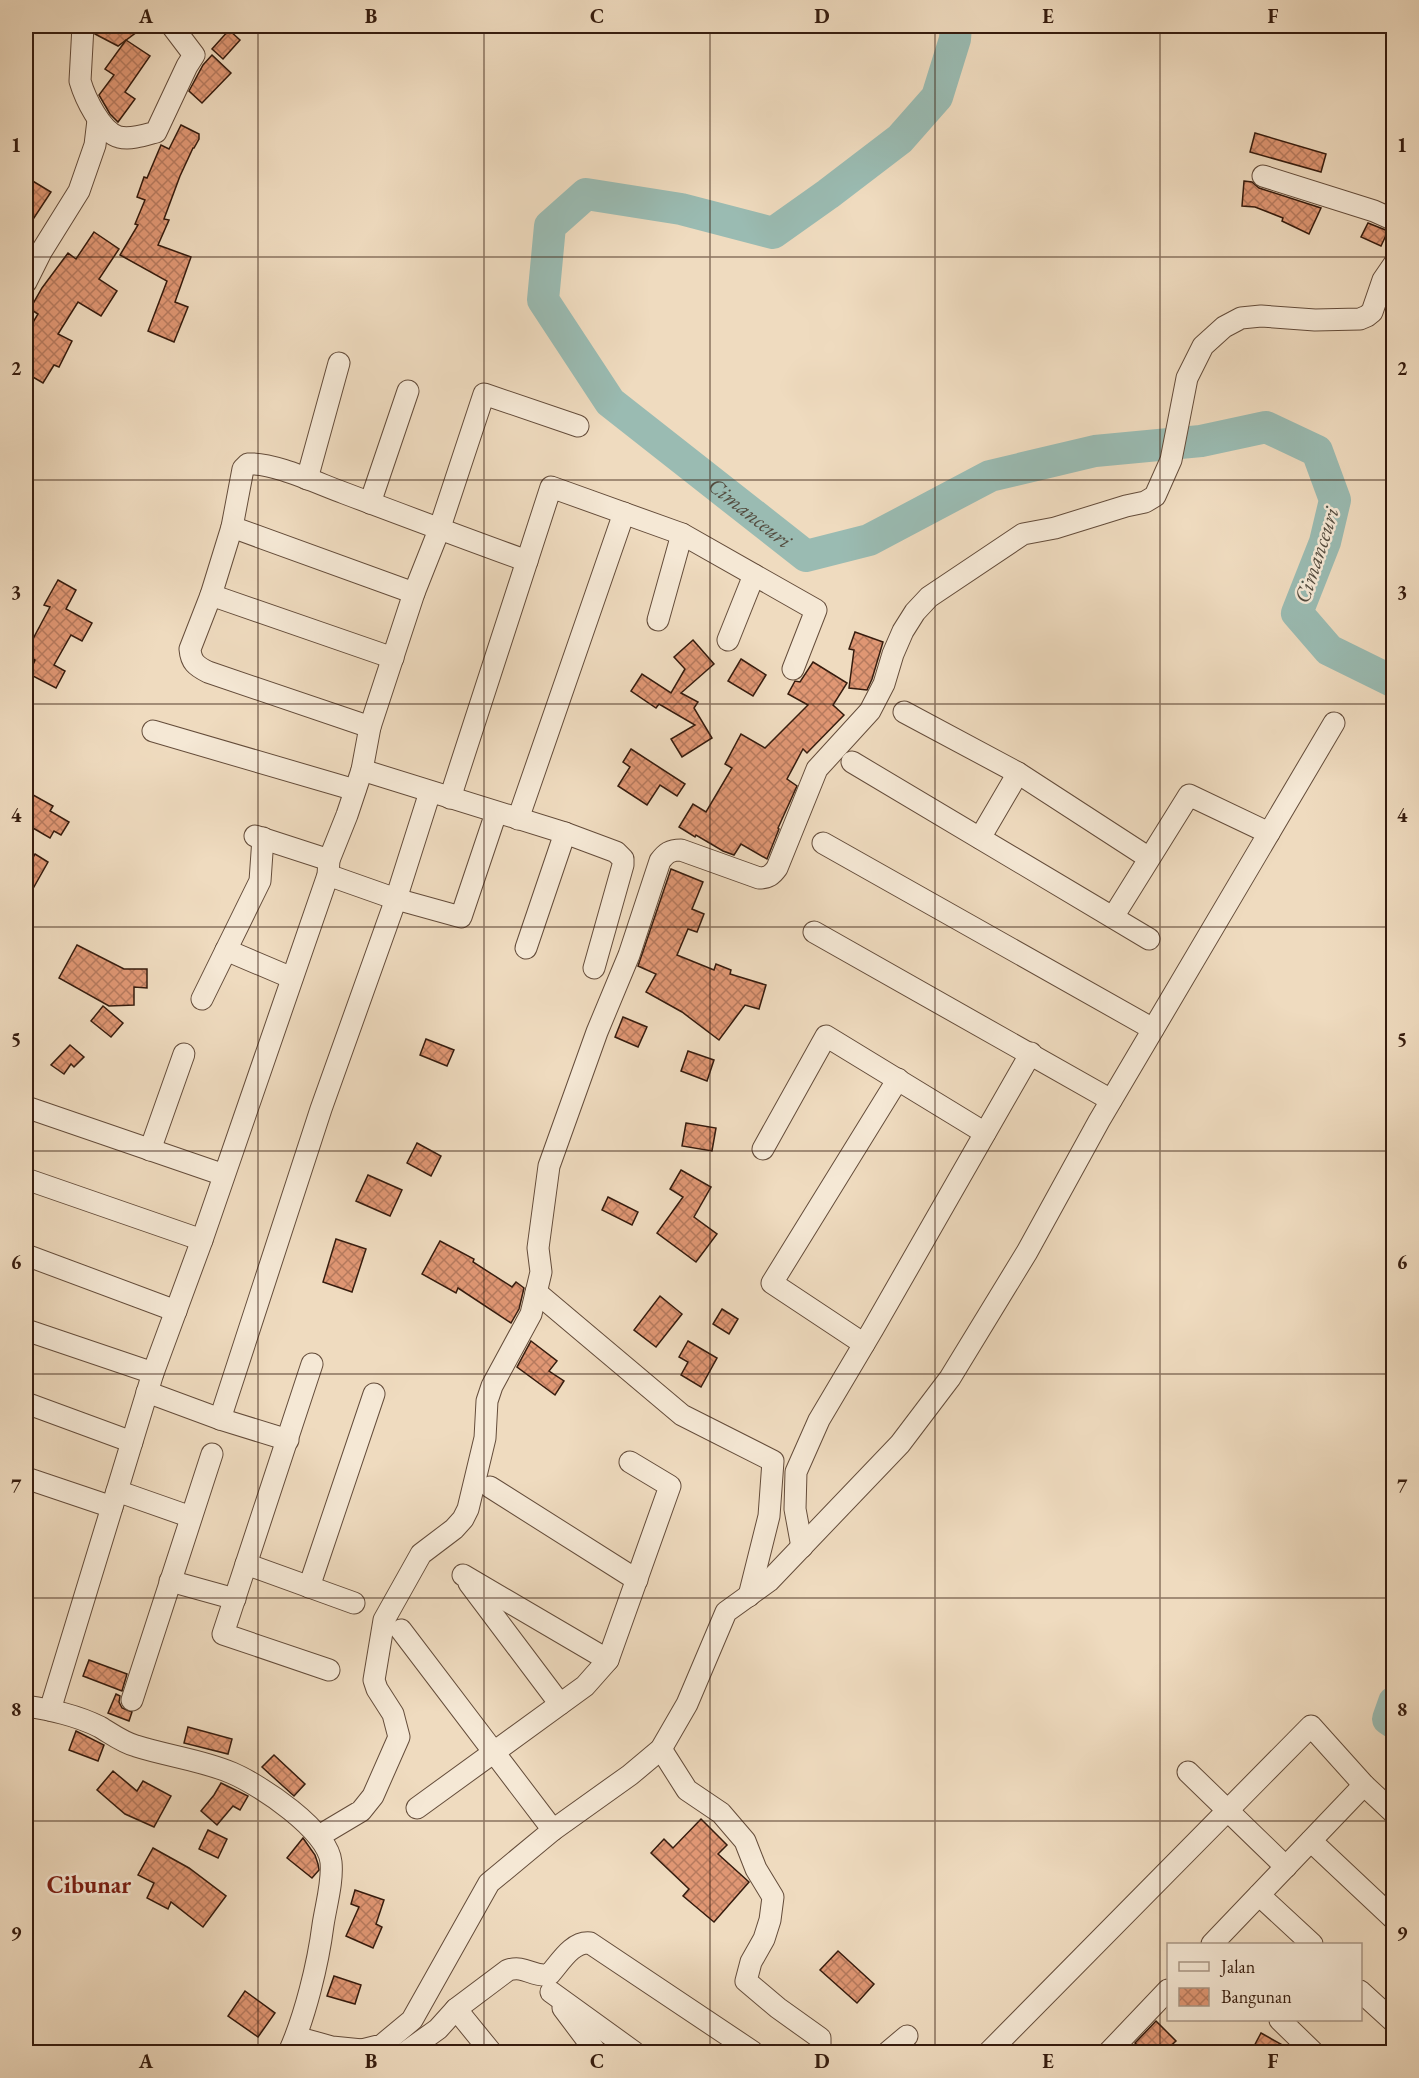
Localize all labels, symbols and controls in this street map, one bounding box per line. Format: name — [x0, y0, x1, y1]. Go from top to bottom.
text: A — [138, 3, 154, 29]
text: B — [365, 3, 377, 29]
text: C — [590, 3, 604, 29]
text: D — [814, 3, 830, 29]
text: E — [1042, 3, 1054, 29]
text: F — [1268, 3, 1279, 29]
text: 1 — [11, 132, 21, 158]
text: 1 — [1397, 132, 1407, 158]
text: 2 — [11, 355, 22, 381]
text: 2 — [1397, 355, 1408, 381]
water label: Cimanceuri — [702, 471, 799, 556]
water label: Cimanceuri — [1287, 502, 1346, 607]
text: 3 — [11, 579, 21, 605]
text: 3 — [1397, 579, 1407, 605]
text: 4 — [11, 802, 22, 828]
text: 4 — [1397, 802, 1408, 828]
text: 5 — [11, 1026, 21, 1052]
text: 5 — [1397, 1026, 1407, 1052]
text: 6 — [11, 1249, 22, 1275]
text: 6 — [1397, 1249, 1408, 1275]
text: 7 — [11, 1473, 22, 1499]
text: 7 — [1397, 1473, 1408, 1499]
text: 8 — [11, 1696, 21, 1722]
text: 8 — [1397, 1696, 1407, 1722]
district label: Cibunar — [47, 1869, 131, 1900]
text: 9 — [11, 1920, 22, 1946]
text: 9 — [1397, 1920, 1408, 1946]
legend — [1167, 1943, 1362, 2021]
text: Jalan — [1219, 1955, 1256, 1978]
text: Bangunan — [1221, 1985, 1292, 2008]
text: A — [138, 2048, 154, 2074]
text: B — [365, 2048, 377, 2074]
text: C — [590, 2048, 604, 2074]
text: D — [814, 2048, 830, 2074]
text: E — [1042, 2048, 1054, 2074]
text: F — [1268, 2048, 1279, 2074]

